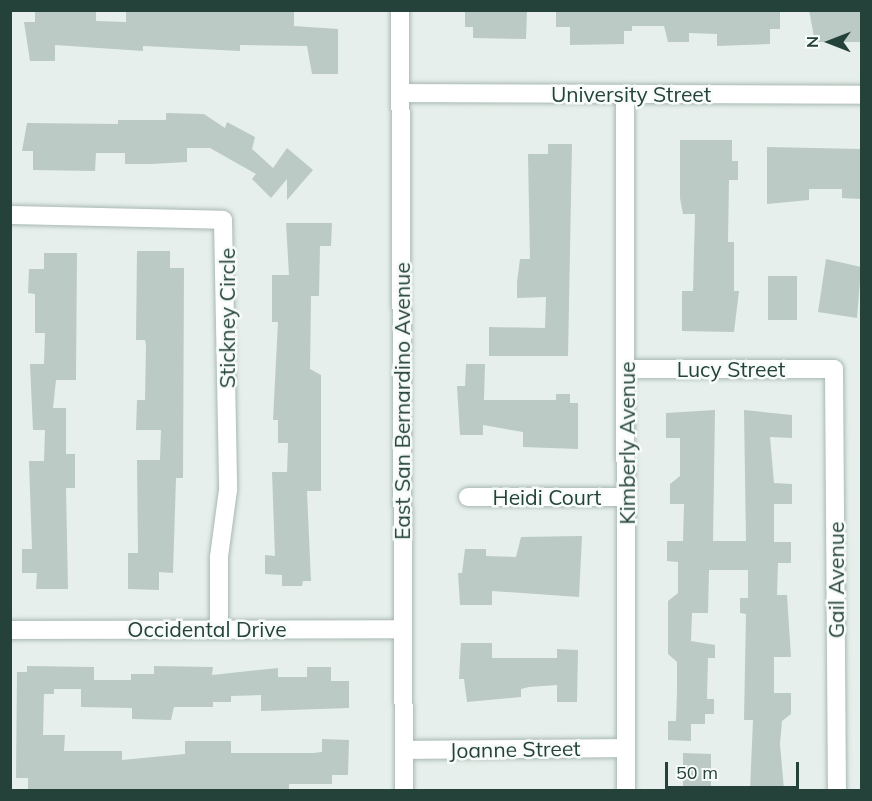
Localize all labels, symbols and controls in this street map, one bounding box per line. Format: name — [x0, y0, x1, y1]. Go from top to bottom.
north arrow — [800, 12, 860, 72]
text: N — [802, 36, 822, 48]
street label: University Street — [551, 81, 711, 107]
street label: Stickney Circle — [214, 248, 240, 388]
street label: East San Bernardino Avenue — [389, 262, 415, 540]
street label: Lucy Street — [677, 356, 785, 382]
street label: Kimberly Avenue — [614, 361, 640, 525]
street label: Heidi Court — [493, 484, 601, 510]
street label: Gail Avenue — [823, 522, 849, 638]
street label: Occidental Drive — [127, 616, 287, 642]
street label: Joanne Street — [449, 735, 581, 763]
scale bar — [668, 750, 802, 788]
text: 50 m — [676, 761, 718, 784]

